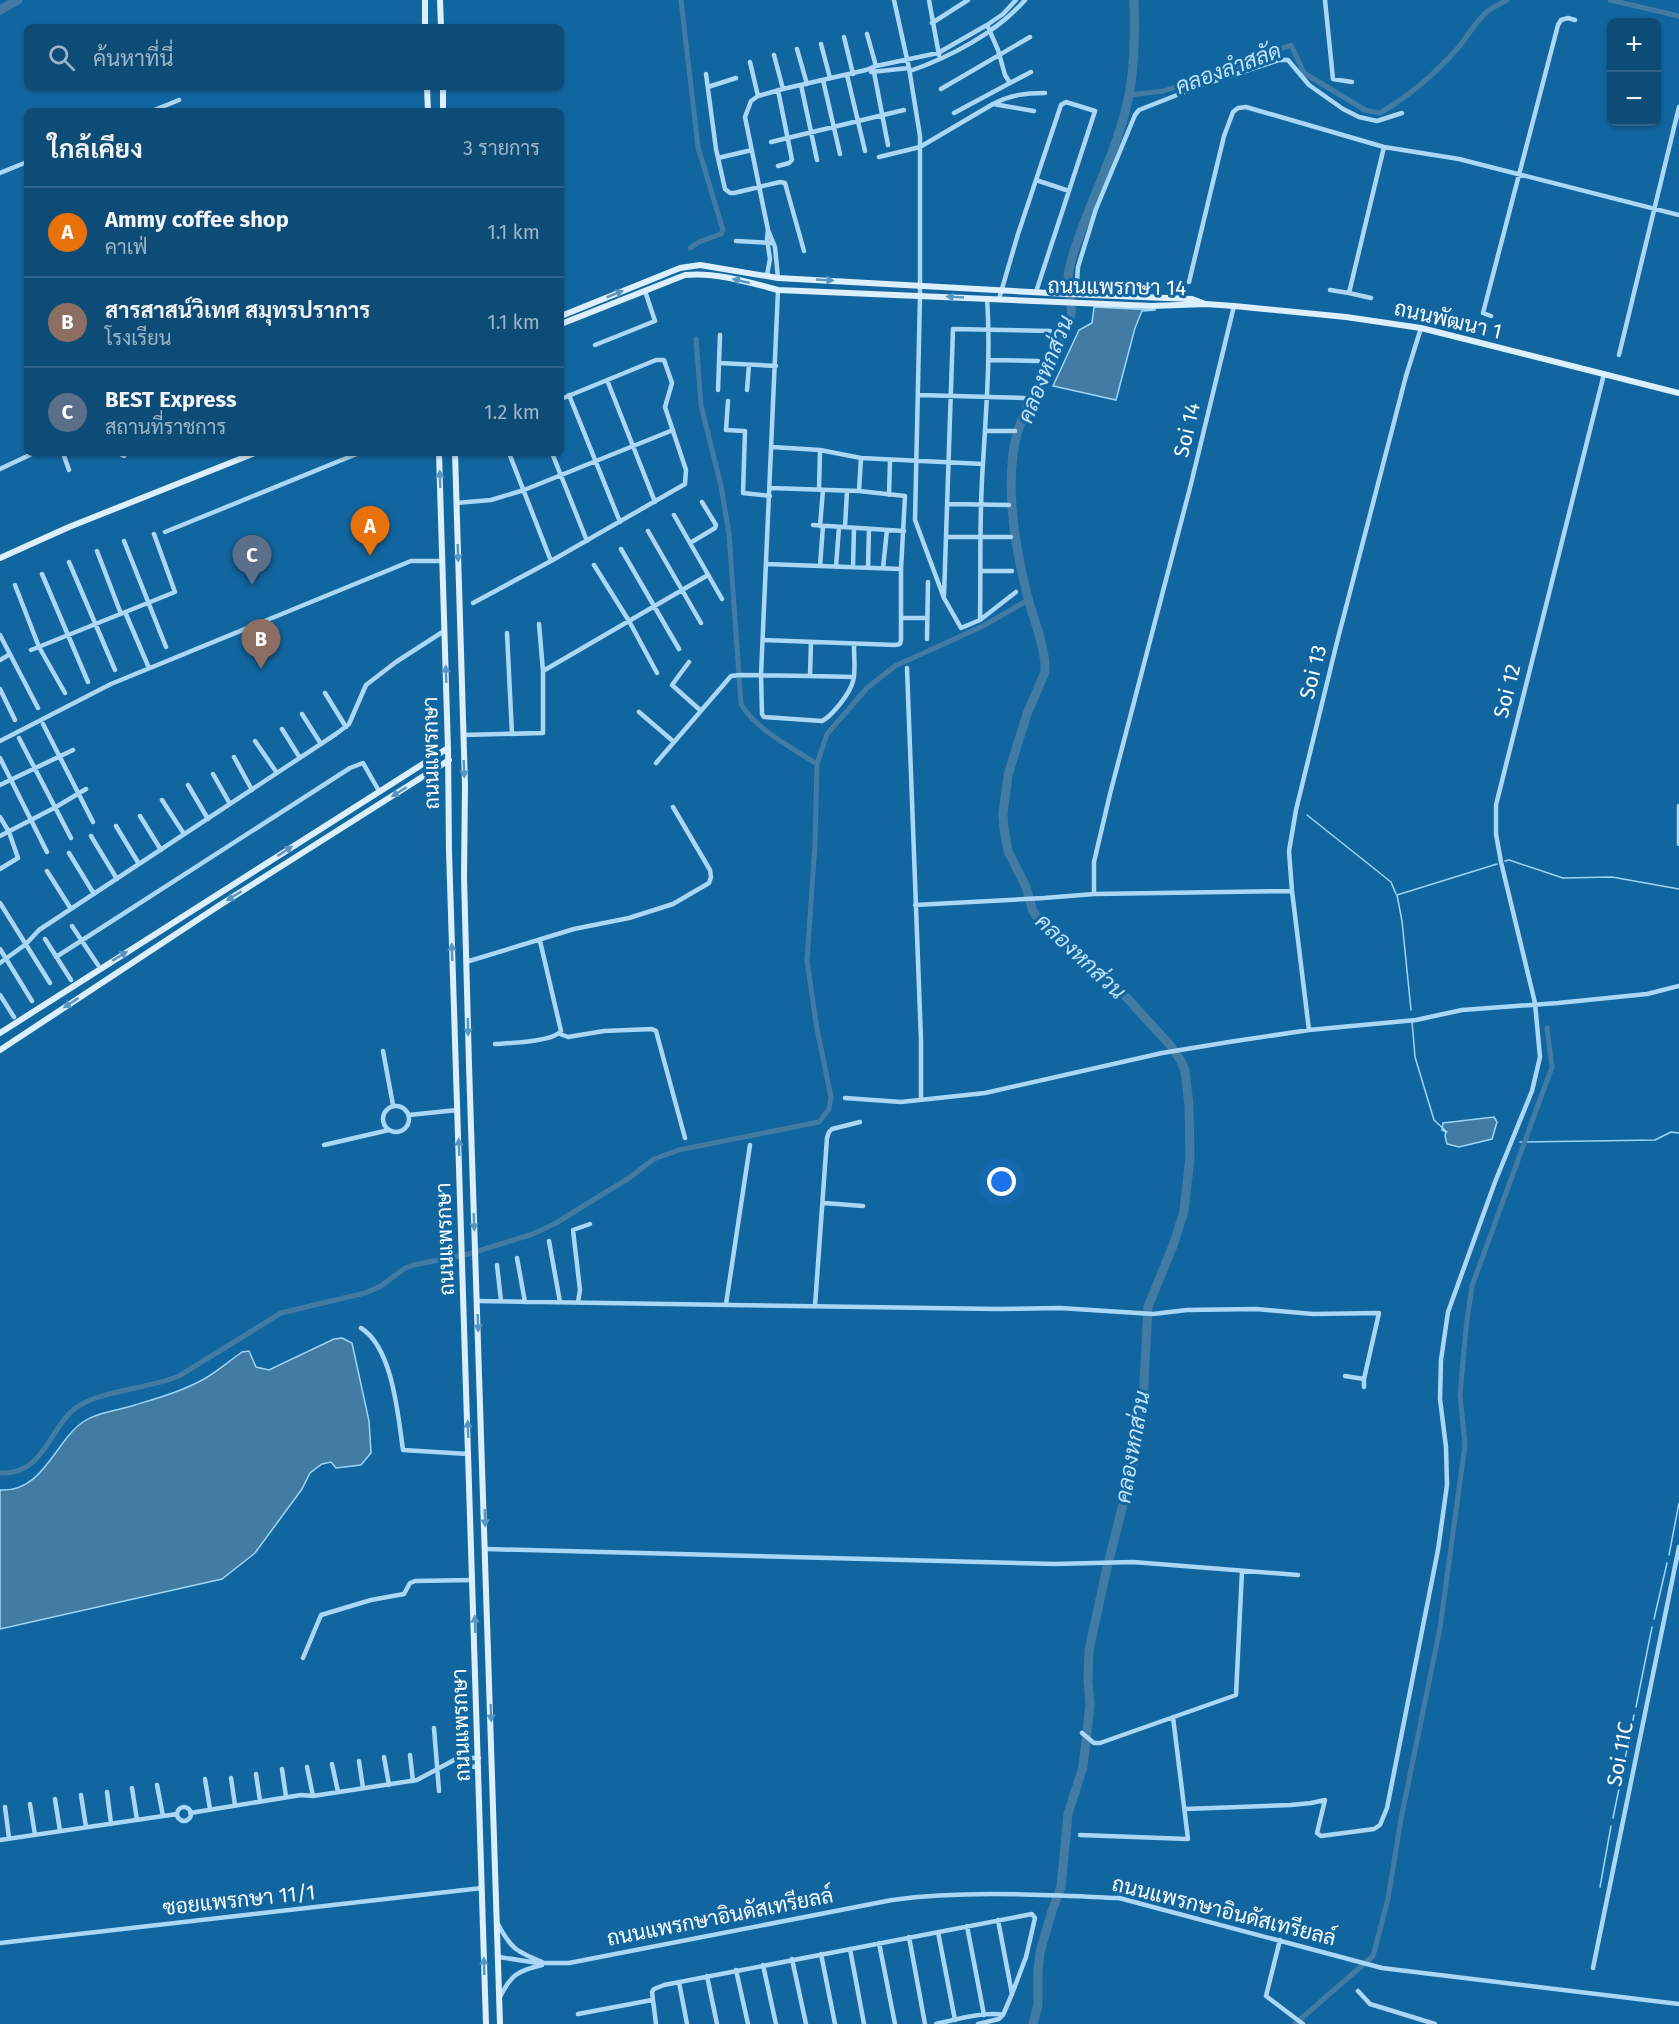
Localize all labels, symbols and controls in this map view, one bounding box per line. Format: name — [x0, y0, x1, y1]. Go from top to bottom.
map controls — [1607, 18, 1661, 126]
button: + — [1607, 18, 1661, 72]
search box — [24, 24, 564, 90]
water label: คลองลำสลัด — [1171, 37, 1285, 100]
icon: search — [45, 41, 78, 74]
text: ค้นหาที่นี่ — [93, 45, 173, 72]
button: − — [1607, 72, 1661, 126]
text: ใกล้เคียง — [48, 134, 143, 165]
text: 3 รายการ — [463, 136, 540, 160]
text: Ammy coffee shop — [105, 206, 289, 233]
text: A — [62, 220, 73, 244]
text: 1.1 km — [487, 220, 540, 244]
text: คาเฟ่ — [105, 235, 147, 259]
street label: ถนนแพรกษา 14 — [1047, 273, 1187, 301]
one-way arrow — [731, 275, 750, 285]
one-way arrow — [815, 276, 834, 285]
one-way arrow — [607, 289, 625, 299]
one-way arrow — [946, 293, 965, 302]
street label: ถนนพัฒนา 1 — [1392, 295, 1504, 345]
text: สารสาสน์วิเทศ สมุทรปราการ — [105, 297, 370, 324]
text: B — [61, 310, 74, 334]
text: 1.1 km — [487, 310, 540, 334]
water label: คลองหกส่วน — [1012, 311, 1079, 427]
text: โรงเรียน — [105, 326, 171, 350]
text: BEST Express — [105, 386, 237, 413]
text: C — [62, 400, 73, 424]
text: 1.2 km — [484, 400, 540, 424]
street label: Soi 14 — [1168, 400, 1206, 460]
text: สถานที่ราชการ — [105, 415, 226, 439]
one-way arrow — [435, 469, 444, 488]
pin: A — [350, 506, 389, 556]
pin: C — [232, 536, 272, 585]
one-way arrow — [453, 544, 462, 563]
pin: B — [242, 620, 280, 669]
street label: Soi 13 — [1294, 642, 1332, 702]
street label: Soi 12 — [1488, 661, 1526, 721]
one-way arrow — [441, 664, 450, 683]
street label: ถนนแพรกษา — [417, 696, 445, 810]
one-way arrow — [459, 760, 469, 779]
one-way arrow — [391, 786, 407, 797]
one-way arrow — [276, 845, 292, 857]
one-way arrow — [226, 890, 242, 901]
water label: คลองหกส่วน — [1030, 908, 1131, 1005]
one-way arrow — [448, 943, 457, 962]
one-way arrow — [112, 951, 128, 962]
one-way arrow — [63, 997, 79, 1008]
one-way arrow — [463, 1018, 473, 1037]
one-way arrow — [454, 1138, 463, 1157]
your location — [987, 1167, 1016, 1196]
street label: ถนนแพรกษา — [430, 1182, 460, 1296]
one-way arrow — [469, 1213, 479, 1232]
one-way arrow — [473, 1314, 482, 1333]
water label: คลองหกส่วน — [1109, 1389, 1156, 1505]
one-way arrow — [463, 1419, 472, 1438]
one-way arrow — [480, 1509, 489, 1528]
one-way arrow — [470, 1614, 479, 1633]
street label: ถนนแพรกษา — [446, 1668, 476, 1782]
one-way arrow — [487, 1704, 496, 1723]
street label: Soi 11C — [1601, 1719, 1639, 1788]
street label: ถนนแพรกษาอินดัสเทรียลล์ — [1109, 1870, 1339, 1951]
street label: ซอยแพรกษา 11/1 — [161, 1879, 317, 1921]
street label: ถนนแพรกษาอินดัสเทรียลล์ — [604, 1881, 835, 1952]
one-way arrow — [480, 1956, 489, 1975]

